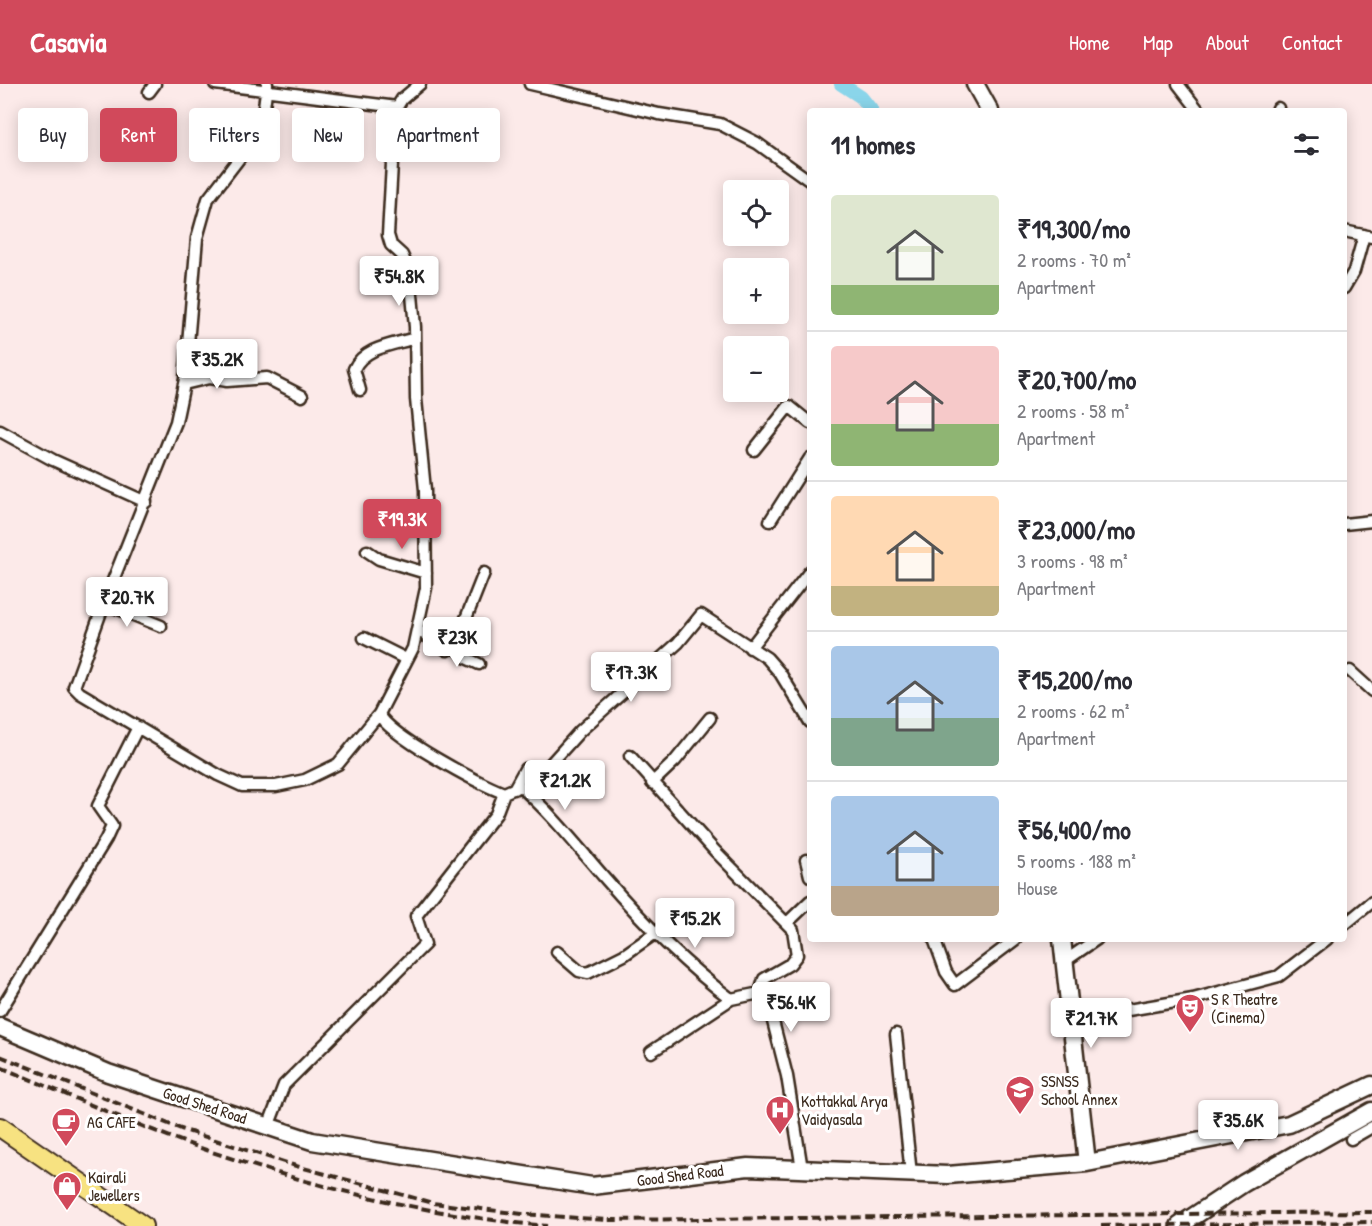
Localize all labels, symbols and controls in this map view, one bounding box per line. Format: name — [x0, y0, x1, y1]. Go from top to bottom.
text: Casavia — [30, 23, 107, 61]
text: Home — [1069, 28, 1110, 57]
text: Map — [1143, 28, 1173, 57]
text: About — [1206, 28, 1249, 57]
text: Contact — [1282, 28, 1342, 57]
chip: Buy — [18, 108, 88, 162]
chip: Rent — [100, 108, 177, 162]
chip: Filters — [189, 108, 280, 162]
chip: New — [292, 108, 364, 162]
chip: Apartment — [376, 108, 500, 162]
text: 11 homes — [831, 127, 915, 162]
icon: filters — [1290, 128, 1323, 161]
map controls — [723, 180, 789, 402]
button: locate — [723, 180, 789, 246]
text: ₹19,300/mo — [1017, 211, 1130, 246]
icon: home — [879, 219, 951, 291]
text: 2 rooms · 70 m² — [1017, 246, 1131, 273]
pin: ₹54.8K — [350, 256, 448, 307]
button: + — [723, 258, 789, 324]
text: ₹54.8K — [374, 262, 424, 289]
text: Apartment — [1017, 273, 1095, 300]
button: − — [723, 336, 789, 402]
pin: ₹35.2K — [168, 339, 266, 390]
text: ₹35.2K — [191, 345, 243, 372]
text: ₹20,700/mo — [1017, 362, 1136, 397]
icon: home — [879, 370, 951, 442]
text: 2 rooms · 58 m² — [1017, 397, 1129, 424]
text: Apartment — [1017, 424, 1095, 451]
pin: ₹19.3K — [353, 499, 451, 550]
text: ₹19.3K — [377, 505, 427, 532]
text: ₹23,000/mo — [1017, 512, 1135, 547]
icon: home — [879, 520, 951, 592]
text: 3 rooms · 98 m² — [1017, 547, 1128, 574]
text: Apartment — [1017, 574, 1095, 601]
pin: ₹20.7K — [78, 577, 176, 628]
text: ₹20.7K — [100, 583, 154, 610]
pin: ₹23K — [421, 617, 493, 668]
text: ₹23K — [437, 623, 477, 650]
pin: ₹17.3K — [582, 652, 680, 703]
text: ₹17.3K — [605, 658, 657, 685]
text: ₹15,200/mo — [1017, 662, 1132, 697]
icon: home — [879, 670, 951, 742]
text: 2 rooms · 62 m² — [1017, 697, 1129, 724]
text: Apartment — [1017, 724, 1095, 751]
pin: ₹21.2K — [516, 760, 614, 811]
text: ₹21.2K — [539, 766, 591, 793]
text: ₹56,400/mo — [1017, 812, 1131, 847]
icon: home — [879, 820, 951, 892]
text: 5 rooms · 188 m² — [1017, 847, 1136, 874]
text: House — [1017, 874, 1058, 901]
pin: ₹15.2K — [646, 898, 744, 949]
text: ₹15.2K — [669, 904, 721, 931]
pin: ₹56.4K — [742, 982, 840, 1033]
text: ₹56.4K — [766, 988, 816, 1015]
place label: S R Theatre (Cinema) — [1211, 988, 1278, 1028]
theatre icon: S R Theatre (Cinema) — [1174, 992, 1206, 1034]
pin: ₹21.7K — [1042, 998, 1140, 1049]
text: ₹21.7K — [1065, 1004, 1117, 1031]
place label: SSNSS School Annex — [1041, 1070, 1118, 1110]
school or university icon: SSNSS School Annex — [1004, 1074, 1036, 1116]
street label: Good Shed Road — [160, 1081, 250, 1129]
place label: Kottakkal Arya Vaidyasala — [801, 1090, 888, 1130]
hospital icon: Kottakkal Arya Vaidyasala — [764, 1094, 796, 1136]
pin: ₹35.6K — [1189, 1100, 1287, 1151]
cafe icon: AG CAFE — [50, 1106, 82, 1148]
text: ₹35.6K — [1212, 1106, 1264, 1133]
place label: AG CAFE — [87, 1111, 136, 1133]
street label: Good Shed Road — [635, 1159, 725, 1191]
place label: Kairali Jewellers — [88, 1166, 140, 1206]
shop icon: Kairali Jewellers — [51, 1170, 83, 1212]

